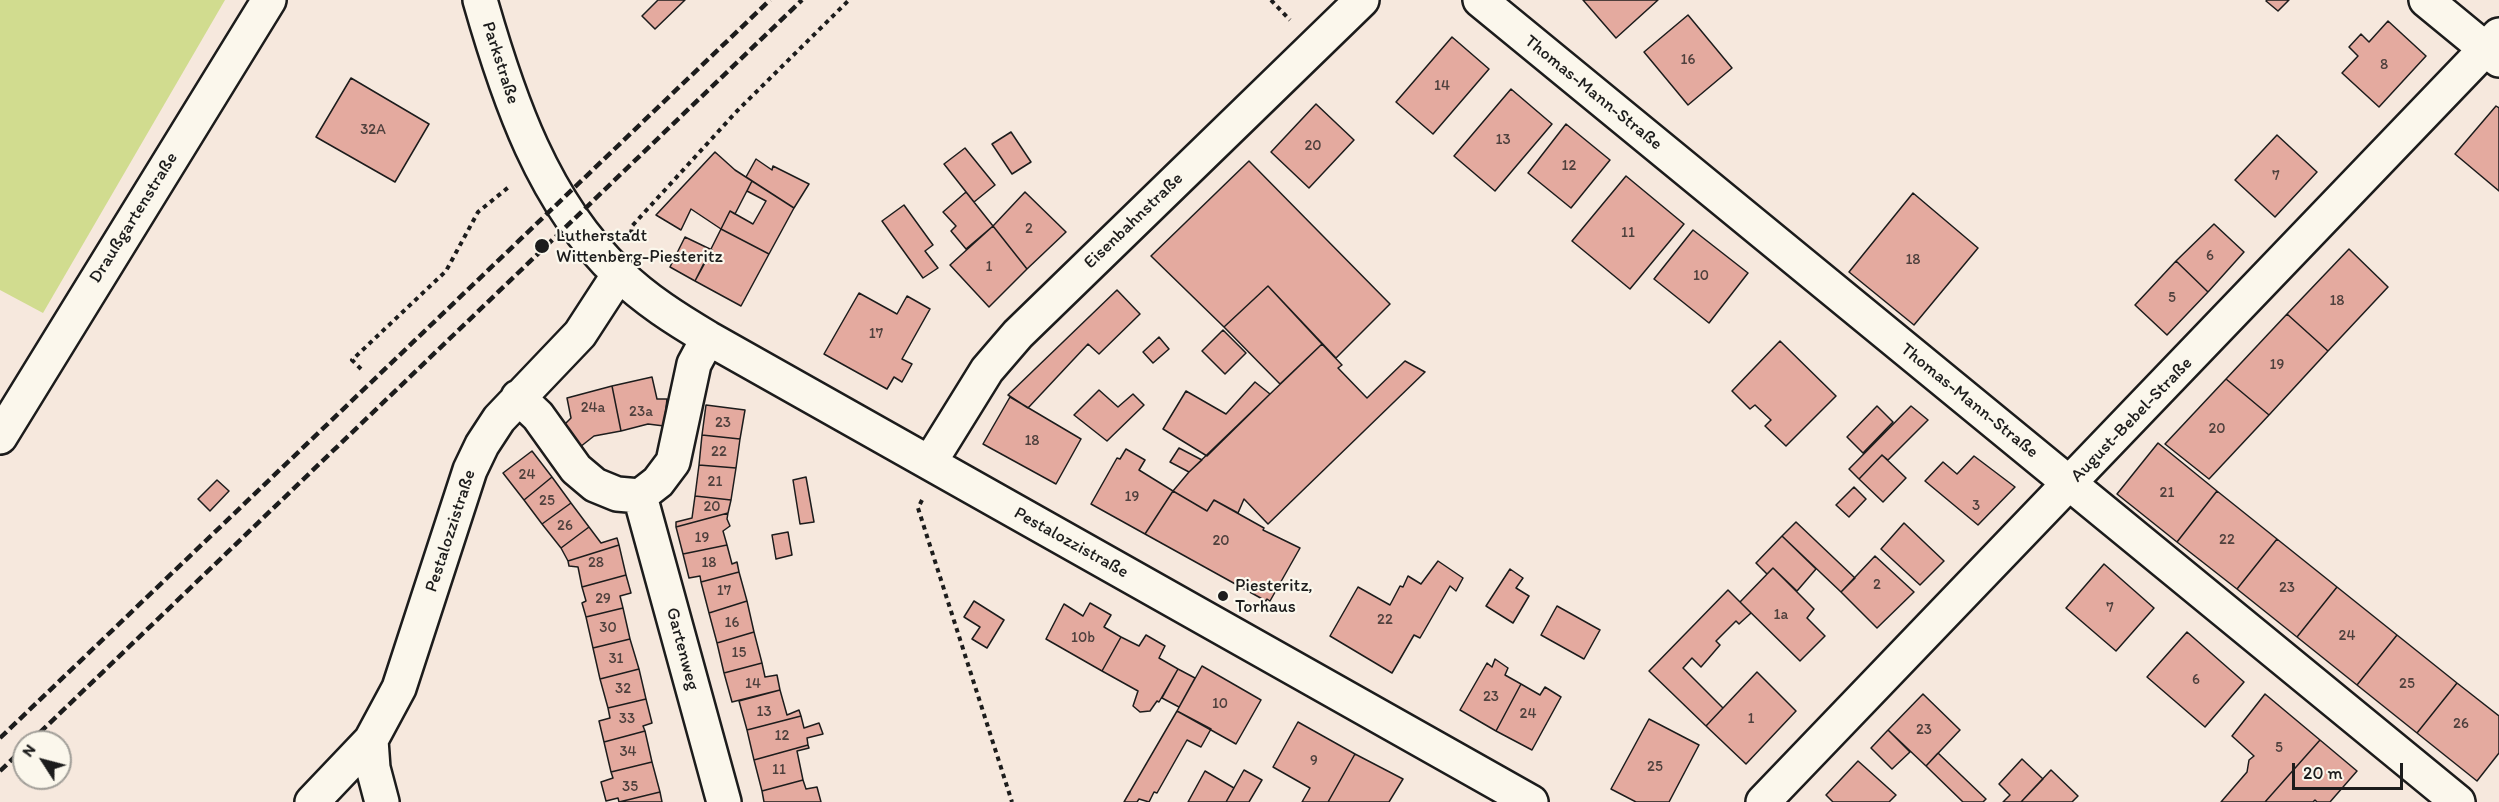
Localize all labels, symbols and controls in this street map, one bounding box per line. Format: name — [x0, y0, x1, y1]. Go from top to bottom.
street label: Parkstraße — [476, 19, 524, 107]
street label: Thomas-Mann-Straße — [1520, 31, 1666, 155]
house number: 16 — [1681, 51, 1695, 69]
house number: 8 — [2380, 56, 2388, 74]
house number: 14 — [1434, 77, 1450, 95]
house number: 32A — [360, 121, 386, 139]
house number: 13 — [1495, 131, 1511, 149]
house number: 20 — [1304, 137, 1322, 155]
street label: Draußgartenstraße — [85, 149, 183, 287]
house number: 12 — [1562, 157, 1576, 175]
house number: 7 — [2272, 167, 2280, 185]
street label: Eisenbahnstraße — [1080, 168, 1188, 274]
house number: 2 — [1025, 220, 1033, 238]
house number: 11 — [1621, 224, 1635, 242]
place label: Lutherstadt Wittenberg-Piesteritz — [556, 225, 723, 268]
marker: Lutherstadt Wittenberg-Piesteritz — [533, 237, 551, 255]
house number: 6 — [2206, 247, 2214, 265]
house number: 18 — [1905, 251, 1921, 269]
house number: 1 — [986, 258, 992, 276]
house number: 10 — [1693, 267, 1709, 285]
house number: 5 — [2168, 289, 2176, 307]
house number: 18 — [2329, 292, 2345, 310]
house number: 17 — [869, 325, 883, 343]
street label: Thomas-Mann-Straße — [1896, 339, 2042, 463]
street label: August-Bebel-Straße — [2067, 353, 2197, 487]
house number: 19 — [2270, 356, 2284, 374]
house number: 24a — [581, 399, 605, 417]
house number: 23a — [629, 403, 653, 421]
house number: 23 — [715, 414, 731, 432]
house number: 20 — [2208, 420, 2226, 438]
house number: 18 — [1024, 432, 1040, 450]
house number: 22 — [711, 443, 727, 461]
house number: 24 — [519, 466, 535, 484]
street label: Pestalozzistraße — [421, 467, 481, 595]
house number: 21 — [708, 473, 722, 491]
house number: 21 — [2160, 484, 2174, 502]
house number: 19 — [1125, 488, 1139, 506]
house number: 25 — [539, 492, 555, 510]
house number: 3 — [1972, 497, 1980, 515]
house number: 20 — [703, 498, 721, 516]
street label: Pestalozzistraße — [1010, 503, 1132, 583]
house number: 26 — [557, 517, 573, 535]
house number: 19 — [695, 529, 709, 547]
house number: 22 — [2219, 531, 2235, 549]
house number: 20 — [1212, 532, 1230, 550]
house number: 28 — [588, 554, 604, 572]
house number: 18 — [701, 554, 717, 572]
place label: Piesteritz, Torhaus — [1235, 575, 1313, 618]
house number: 2 — [1873, 576, 1881, 594]
house number: 23 — [2279, 579, 2295, 597]
house number: 17 — [717, 582, 731, 600]
marker: Piesteritz, Torhaus — [1216, 589, 1230, 603]
house number: 29 — [595, 590, 611, 608]
house number: 7 — [2106, 599, 2114, 617]
street label: Gartenweg — [661, 605, 703, 693]
house number: 1a — [1774, 606, 1788, 624]
house number: 22 — [1377, 611, 1393, 629]
house number: 16 — [725, 614, 739, 632]
house number: 30 — [599, 619, 617, 637]
house number: 24 — [2339, 627, 2355, 645]
house number: 10b — [1071, 629, 1095, 647]
house number: 15 — [732, 644, 746, 662]
house number: 31 — [608, 650, 624, 668]
house number: 6 — [2192, 671, 2200, 689]
house number: 14 — [745, 675, 761, 693]
house number: 25 — [2399, 675, 2415, 693]
house number: 32 — [615, 680, 631, 698]
house number: 23 — [1483, 688, 1499, 706]
house number: 10 — [1212, 695, 1228, 713]
house number: 13 — [756, 703, 772, 721]
house number: 24 — [1520, 705, 1536, 723]
house number: 33 — [619, 710, 635, 728]
house number: 1 — [1748, 710, 1754, 728]
house number: 26 — [2453, 715, 2469, 733]
house number: 23 — [1916, 721, 1932, 739]
house number: 12 — [775, 727, 789, 745]
north arrow — [12, 730, 72, 790]
house number: 5 — [2275, 739, 2283, 757]
text: N — [18, 740, 40, 760]
house number: 34 — [619, 743, 637, 761]
scale bar — [2295, 751, 2406, 789]
house number: 9 — [1310, 752, 1318, 770]
house number: 25 — [1647, 758, 1663, 776]
house number: 11 — [772, 761, 786, 779]
text: 20 m — [2303, 762, 2343, 784]
house number: 35 — [622, 778, 638, 796]

